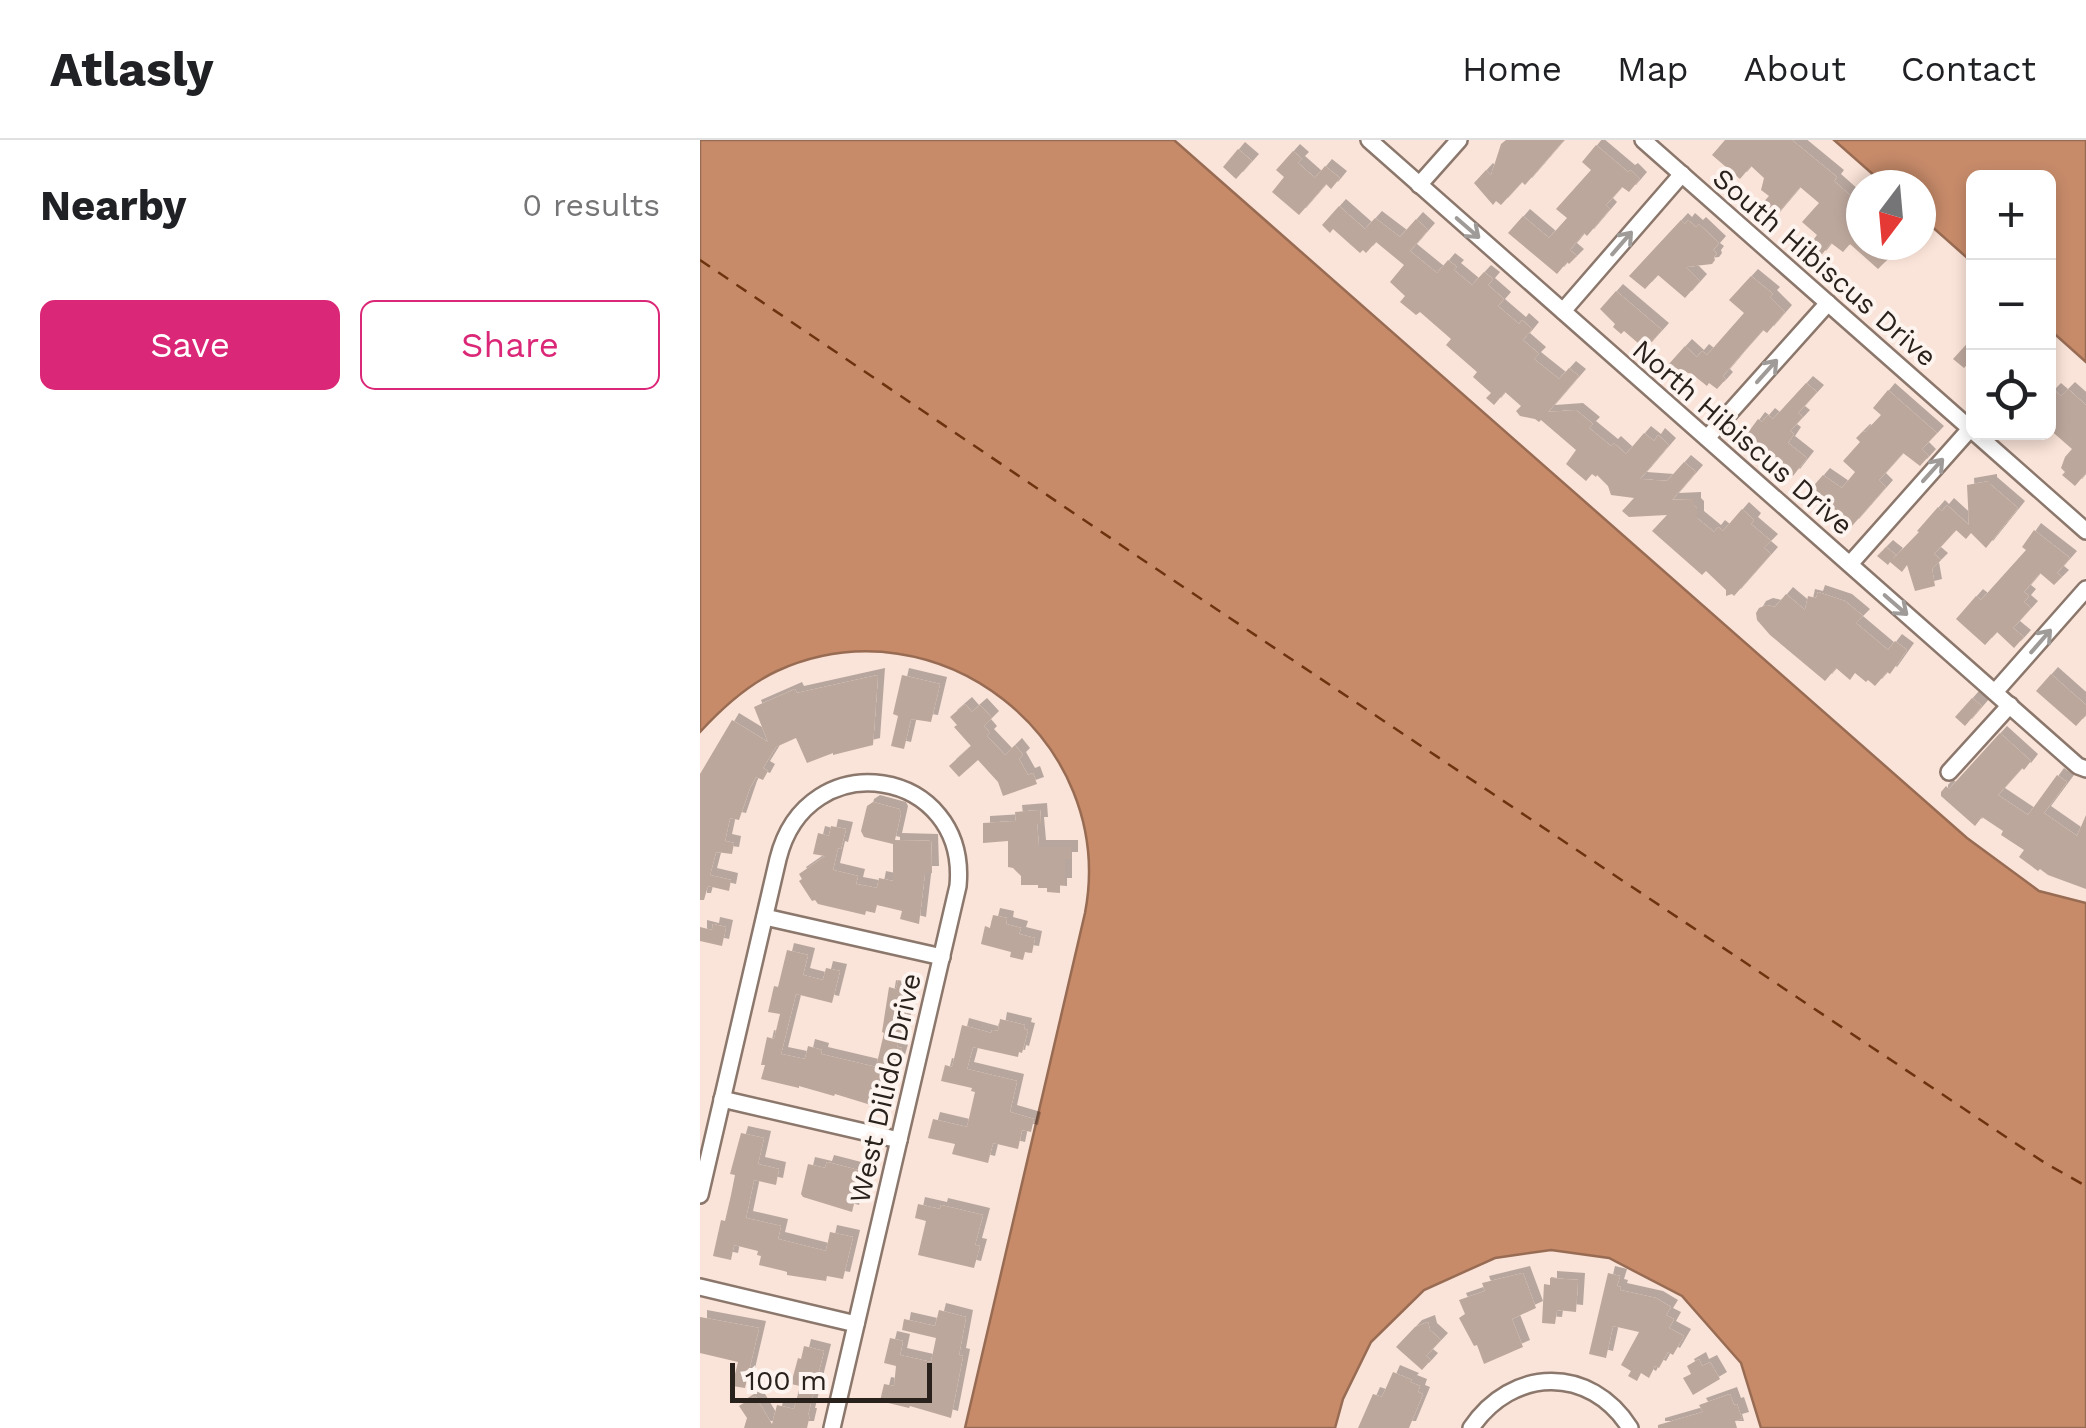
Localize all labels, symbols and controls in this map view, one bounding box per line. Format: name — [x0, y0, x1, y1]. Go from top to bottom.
text: Atlasly — [50, 41, 214, 98]
text: Home — [1462, 48, 1562, 90]
text: Map — [1617, 48, 1689, 90]
text: About — [1744, 48, 1846, 90]
text: Contact — [1901, 48, 2036, 90]
street label: South Hibiscus Drive — [1706, 161, 1943, 373]
north arrow — [1846, 170, 1936, 260]
map controls — [1966, 170, 2056, 440]
button: + — [1966, 170, 2056, 260]
text: Nearby — [40, 181, 187, 230]
text: 0 results — [522, 186, 660, 224]
one-way arrow — [1455, 216, 1480, 239]
one-way arrow — [1611, 231, 1634, 256]
button: − — [1966, 260, 2056, 350]
button: Save — [40, 300, 340, 390]
button: Share — [360, 300, 660, 390]
street label: North Hibiscus Drive — [1626, 333, 1860, 542]
button: locate — [1966, 350, 2056, 440]
one-way arrow — [1756, 359, 1779, 384]
one-way arrow — [1922, 458, 1945, 483]
one-way arrow — [1883, 593, 1908, 616]
one-way arrow — [2029, 629, 2052, 654]
street label: West Dilido Drive — [843, 970, 928, 1206]
scale bar — [730, 1358, 932, 1402]
text: 100 m — [745, 1364, 827, 1397]

